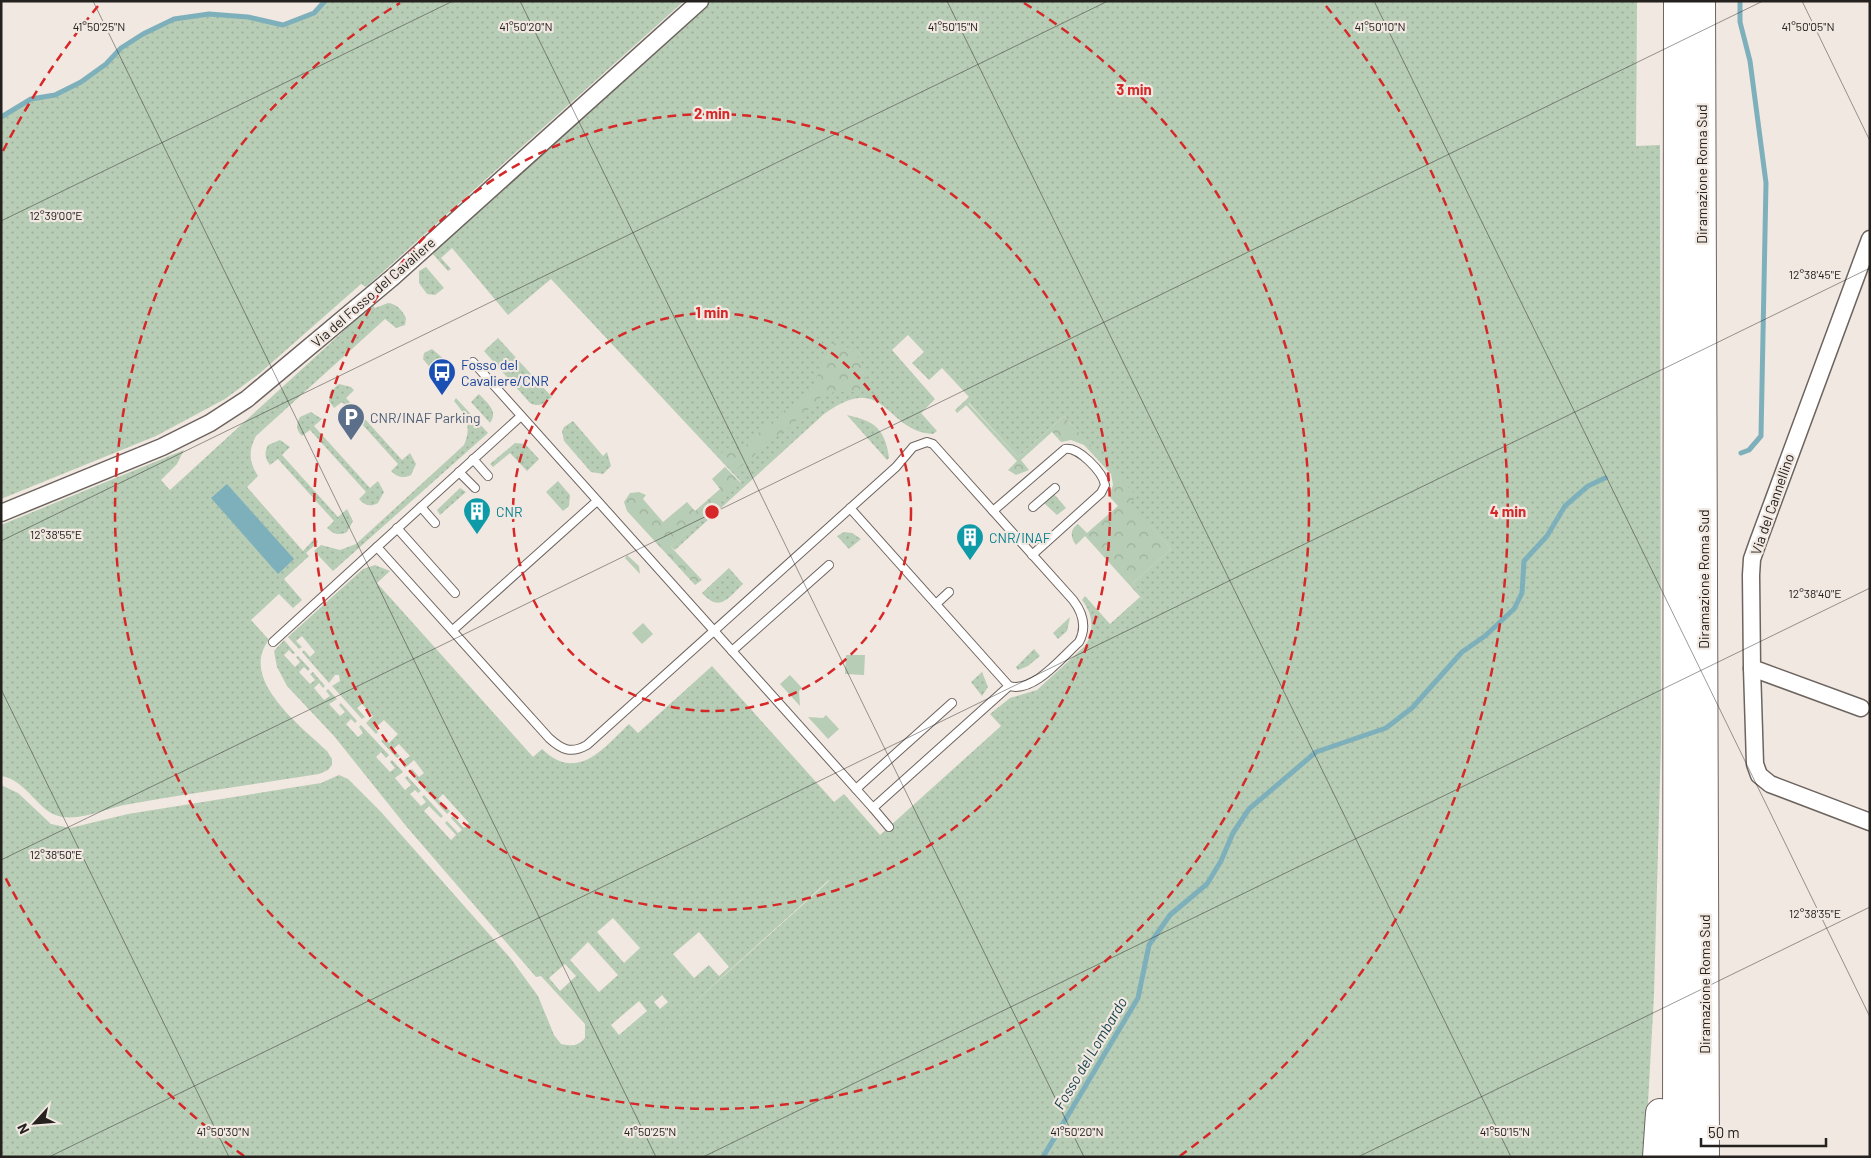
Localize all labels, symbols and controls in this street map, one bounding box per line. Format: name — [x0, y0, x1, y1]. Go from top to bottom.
text: 41°50'25"N — [73, 19, 125, 33]
text: 41°50'20"N — [499, 19, 553, 33]
text: 41°50'15"N — [928, 19, 978, 33]
text: 41°50'10"N — [1354, 19, 1406, 33]
text: 41°50'05"N — [1781, 19, 1835, 33]
text: 3 min — [1116, 80, 1152, 98]
text: 2 min — [694, 104, 730, 122]
street label: Diramazione Roma Sud — [1693, 104, 1710, 244]
text: 12°39'00"E — [29, 208, 83, 222]
street label: Via del Fosso del Cavaliere — [308, 234, 438, 350]
text: 12°38'45"E — [1789, 267, 1841, 281]
text: 1 min — [696, 303, 728, 321]
place label: Fosso del Cavaliere/CNR — [461, 356, 549, 389]
bus stop icon: Fosso del Cavaliere/CNR — [427, 357, 457, 396]
parking icon: CNR/INAF Parking — [336, 402, 366, 441]
place label: CNR/INAF Parking — [370, 409, 481, 426]
street label: Via del Cannellino — [1747, 451, 1797, 557]
building icon: CNR — [462, 496, 492, 535]
text: 4 min — [1490, 502, 1526, 520]
place label: CNR — [496, 503, 523, 520]
centre of rings — [703, 503, 721, 521]
street label: Diramazione Roma Sud — [1695, 509, 1712, 649]
building icon: CNR/INAF — [955, 522, 985, 561]
text: 12°38'55"E — [30, 527, 82, 541]
place label: CNR/INAF — [989, 529, 1051, 546]
text: 12°38'40"E — [1789, 586, 1841, 600]
text: 12°38'50"E — [30, 847, 82, 861]
text: 12°38'35"E — [1789, 906, 1841, 920]
street label: Diramazione Roma Sud — [1696, 914, 1713, 1054]
water label: Fosso del Lombardo — [1049, 994, 1131, 1112]
north arrow — [10, 1098, 60, 1148]
scale bar — [1701, 1116, 1826, 1148]
text: N — [13, 1121, 33, 1137]
text: 50 m — [1708, 1123, 1740, 1141]
text: 41°50'30"N — [196, 1124, 250, 1138]
text: 41°50'25"N — [624, 1124, 676, 1138]
text: 41°50'20"N — [1050, 1124, 1104, 1138]
text: 41°50'15"N — [1480, 1124, 1530, 1138]

